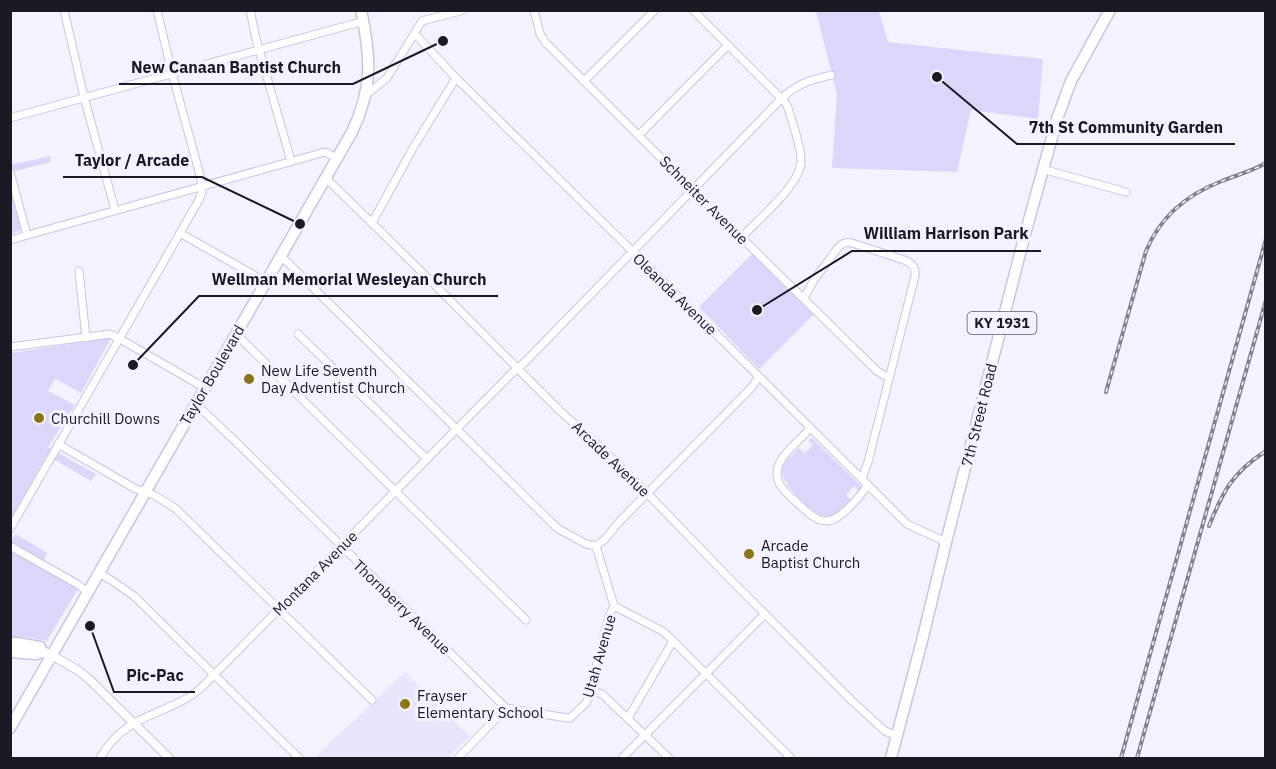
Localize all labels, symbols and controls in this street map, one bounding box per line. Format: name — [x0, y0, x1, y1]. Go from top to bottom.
callout: New Canaan Baptist Church — [119, 50, 353, 84]
text: New Canaan Baptist Church — [131, 57, 341, 77]
callout: 7th St Community Garden — [1017, 110, 1235, 144]
text: 7th St Community Garden — [1029, 117, 1223, 137]
callout: Taylor / Arcade — [63, 143, 202, 177]
text: Taylor / Arcade — [75, 150, 189, 170]
street label: Schneiter Avenue — [656, 152, 752, 248]
callout: William Harrison Park — [852, 217, 1041, 251]
text: William Harrison Park — [863, 223, 1029, 243]
street label: Oleanda Avenue — [629, 249, 721, 339]
callout: Wellman Memorial Wesleyan Church — [199, 262, 498, 296]
text: Wellman Memorial Wesleyan Church — [211, 269, 487, 289]
road number: KY 1931 — [968, 312, 1036, 334]
street label: Taylor Boulevard — [176, 321, 248, 429]
place label: New Life Seventh Day Adventist Church — [261, 361, 405, 397]
street label: 7th Street Road — [957, 362, 1001, 468]
marker: New Life Seventh Day Adventist Church — [242, 372, 256, 386]
place label: Churchill Downs — [51, 409, 160, 428]
marker: Churchill Downs — [32, 411, 46, 425]
street label: Arcade Avenue — [568, 417, 654, 501]
street label: Montana Avenue — [268, 526, 362, 620]
place label: Arcade Baptist Church — [761, 536, 860, 572]
marker: Arcade Baptist Church — [742, 547, 756, 561]
street label: Thornberry Avenue — [349, 555, 455, 659]
street label: Utah Avenue — [578, 612, 620, 700]
callout: Pic-Pac — [114, 658, 195, 692]
text: Pic-Pac — [126, 665, 184, 685]
place label: Frayser Elementary School — [417, 686, 544, 722]
marker: Frayser Elementary School — [398, 697, 412, 711]

